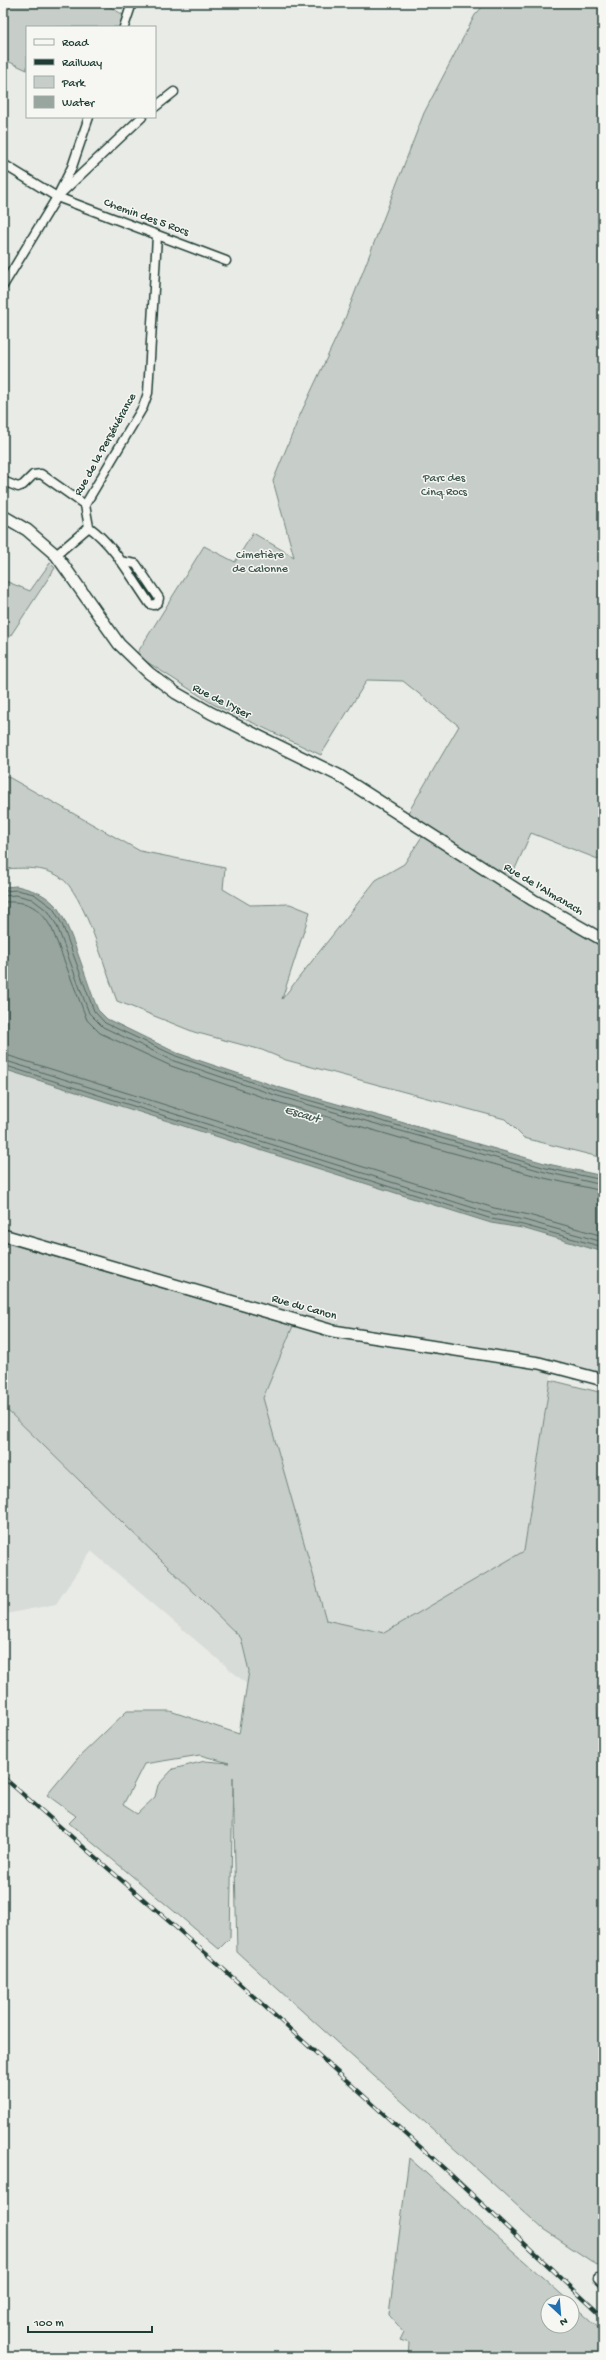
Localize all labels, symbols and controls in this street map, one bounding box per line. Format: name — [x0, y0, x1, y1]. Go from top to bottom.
legend — [26, 26, 156, 118]
text: Road — [62, 37, 89, 51]
text: Railway — [62, 57, 102, 71]
text: Park — [61, 77, 87, 91]
text: Water — [62, 97, 96, 111]
street label: Chemin des 5 Rocs — [102, 196, 191, 240]
street label: Rue de la Persévérance — [72, 391, 140, 499]
park label: Parc des Cinq Rocs — [421, 472, 467, 500]
park label: Cimetière de Calonne — [232, 549, 289, 577]
street label: Rue de l'Yser — [190, 681, 254, 723]
street label: Rue de l'Almanach — [501, 861, 586, 920]
water label: Escaut — [283, 1103, 324, 1128]
street label: Rue du Canon — [270, 1292, 339, 1324]
north arrow — [540, 2294, 580, 2334]
scale bar — [28, 2308, 152, 2334]
text: N — [558, 2314, 569, 2328]
text: 100 m — [33, 2317, 64, 2331]

